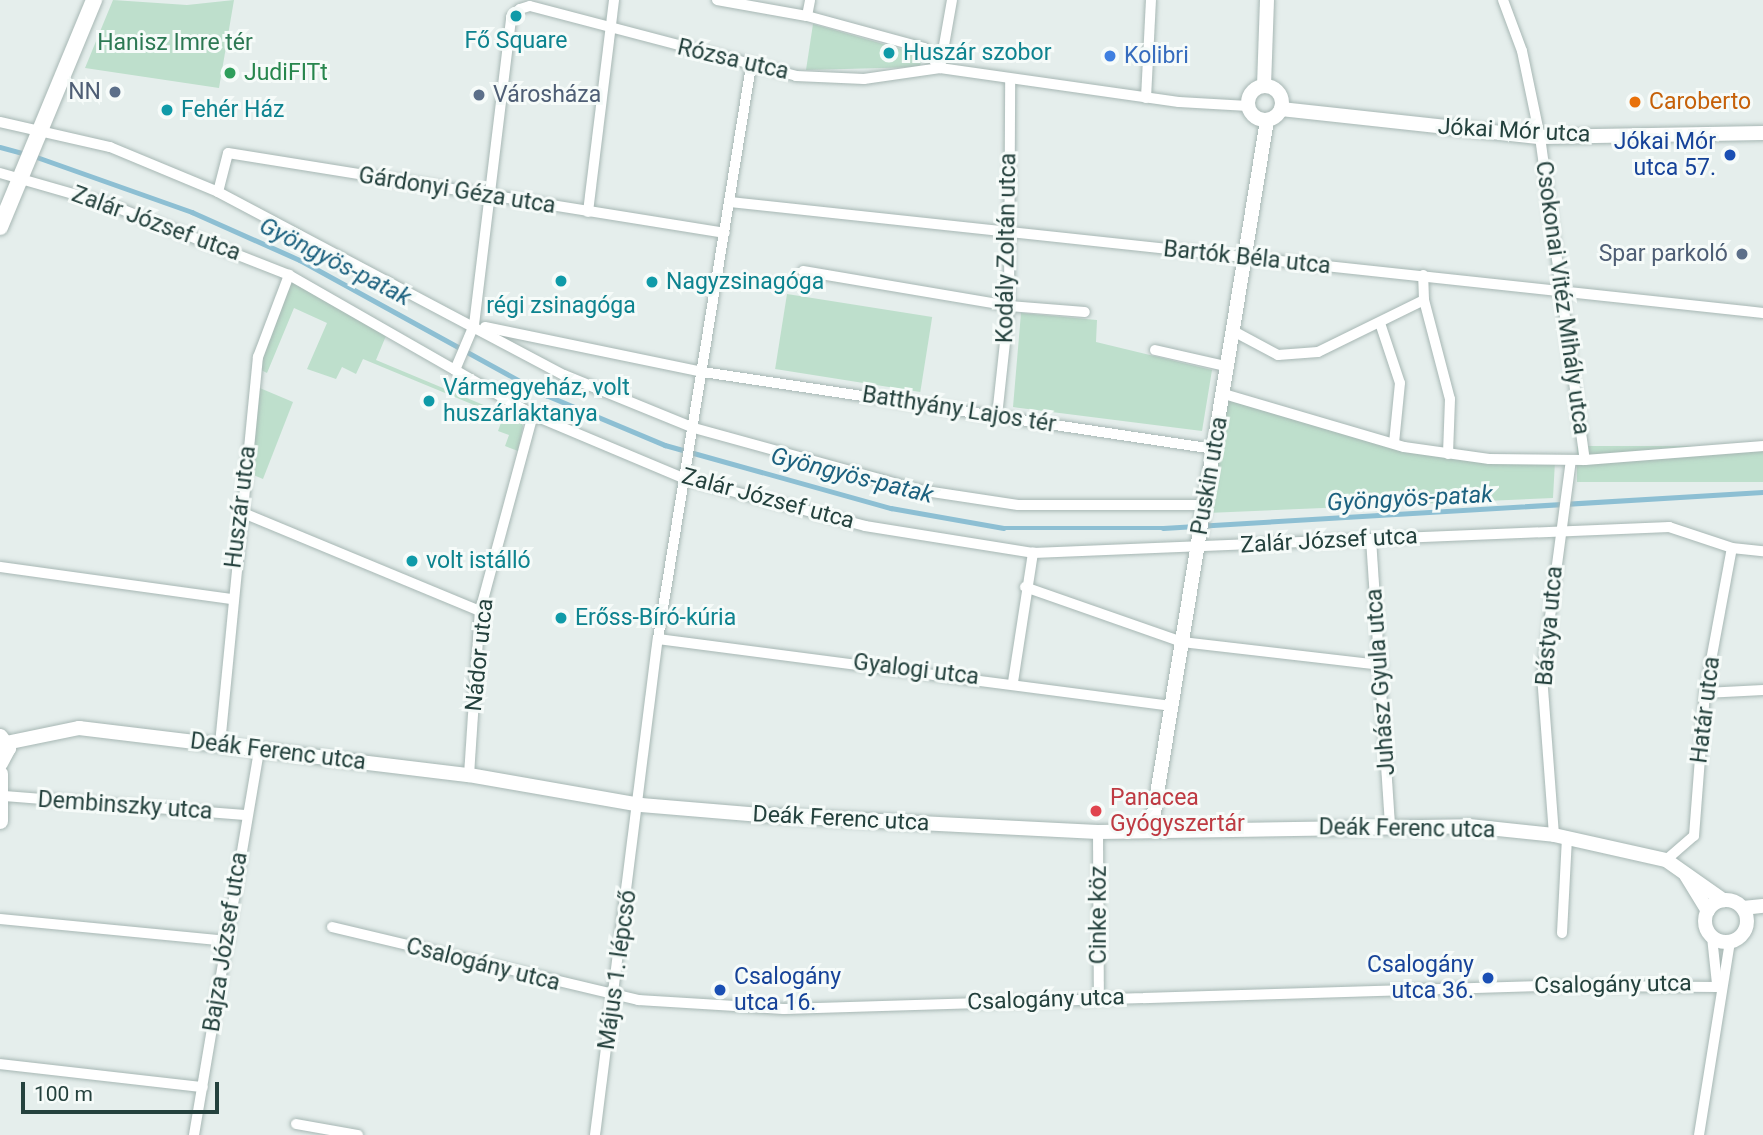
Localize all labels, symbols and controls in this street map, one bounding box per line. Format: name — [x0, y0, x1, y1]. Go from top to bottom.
marker: Fő Square — [508, 8, 524, 24]
place label: Fő Square — [465, 27, 567, 55]
park label: Hanisz Imre tér — [97, 29, 253, 57]
street label: Rózsa utca — [675, 34, 791, 86]
place label: Huszár szobor — [903, 39, 1051, 67]
place label: Kolibri — [1124, 42, 1189, 70]
marker: Huszár szobor — [881, 45, 897, 61]
marker: Kolibri — [1102, 48, 1118, 64]
place label: JudiFITt — [244, 59, 328, 87]
marker: JudiFITt — [222, 65, 238, 81]
place label: NN — [68, 78, 101, 106]
place label: Városháza — [493, 81, 601, 109]
marker: NN — [107, 84, 123, 100]
marker: Városháza — [471, 87, 487, 103]
place label: Caroberto — [1649, 88, 1751, 116]
marker: Caroberto — [1627, 94, 1643, 110]
place label: Fehér Ház — [181, 96, 284, 124]
marker: Fehér Ház — [159, 102, 175, 118]
street label: Jókai Mór utca — [1437, 113, 1591, 149]
place label: Jókai Mór utca 57. — [1614, 128, 1716, 182]
marker: Jókai Mór utca 57. — [1722, 147, 1738, 163]
street label: Kodály Zoltán utca — [992, 153, 1022, 343]
street label: Csokonai Vitéz Mihály utca — [1529, 159, 1595, 437]
street label: Gárdonyi Géza utca — [357, 162, 557, 220]
street label: Zalár József utca — [68, 181, 244, 267]
water label: Gyöngyös-patak — [254, 211, 416, 313]
street label: Bartók Béla utca — [1162, 235, 1332, 281]
place label: Spar parkoló — [1599, 240, 1728, 268]
marker: Spar parkoló — [1734, 246, 1750, 262]
place label: Nagyzsinagóga — [666, 268, 824, 296]
marker: régi zsinagóga — [553, 273, 569, 289]
marker: Nagyzsinagóga — [644, 274, 660, 290]
place label: régi zsinagóga — [486, 292, 636, 320]
place label: Vármegyeház, volt huszárlaktanya — [443, 374, 630, 428]
street label: Batthyány Lajos tér — [860, 381, 1058, 439]
marker: Vármegyeház, volt huszárlaktanya — [421, 393, 437, 409]
street label: Puskin utca — [1186, 415, 1234, 537]
water label: Gyöngyös-patak — [768, 442, 936, 510]
street label: Huszár utca — [220, 444, 262, 570]
street label: Zalár József utca — [679, 463, 857, 535]
water label: Gyöngyös-patak — [1326, 480, 1494, 518]
street label: Zalár József utca — [1240, 523, 1418, 559]
place label: volt istálló — [426, 547, 531, 575]
marker: volt istálló — [404, 553, 420, 569]
street label: Bástya utca — [1531, 565, 1569, 687]
street label: Juhász Gyula utca — [1361, 588, 1401, 776]
street label: Nádor utca — [460, 597, 500, 713]
place label: Erőss-Bíró-kúria — [575, 604, 736, 632]
marker: Erőss-Bíró-kúria — [553, 610, 569, 626]
street label: Gyalogi utca — [852, 649, 980, 691]
street label: Határ utca — [1686, 655, 1726, 765]
street label: Deák Ferenc utca — [189, 728, 367, 776]
place label: Panacea Gyógyszertár — [1110, 784, 1245, 838]
street label: Dembinszky utca — [37, 786, 213, 826]
street label: Deák Ferenc utca — [752, 801, 930, 837]
marker: Panacea Gyógyszertár — [1088, 803, 1104, 819]
street label: Deák Ferenc utca — [1318, 814, 1496, 844]
street label: Bajza József utca — [198, 850, 254, 1034]
street label: Cinke köz — [1085, 866, 1113, 964]
street label: Május 1. lépcső — [593, 888, 643, 1052]
street label: Csalogány utca — [403, 933, 563, 997]
place label: Csalogány utca 36. — [1367, 951, 1474, 1005]
place label: Csalogány utca 16. — [734, 963, 841, 1017]
marker: Csalogány utca 36. — [1480, 970, 1496, 986]
street label: Csalogány utca — [1534, 970, 1692, 1000]
marker: Csalogány utca 16. — [712, 982, 728, 998]
street label: Csalogány utca — [967, 983, 1125, 1017]
scale bar — [24, 1068, 222, 1112]
text: 100 m — [34, 1082, 93, 1106]

